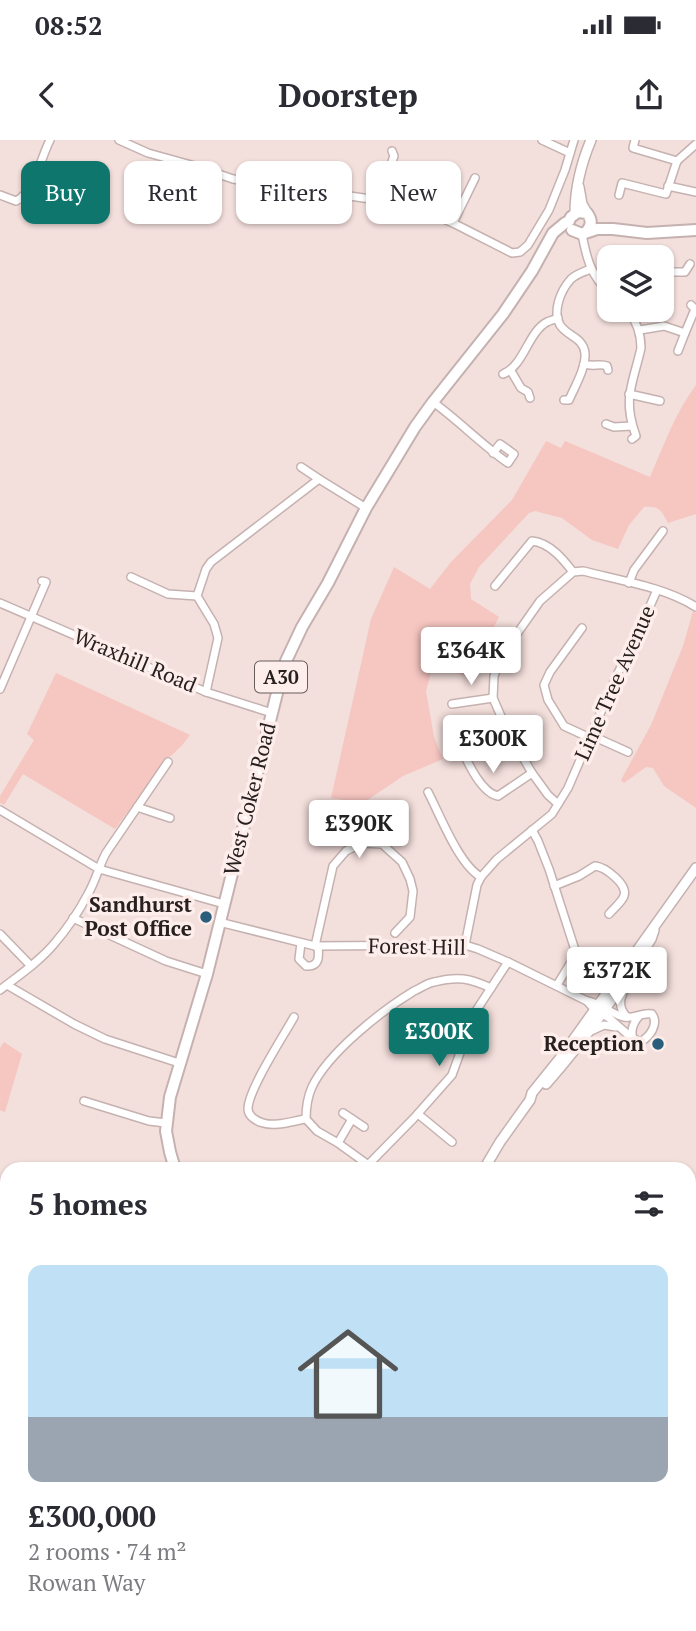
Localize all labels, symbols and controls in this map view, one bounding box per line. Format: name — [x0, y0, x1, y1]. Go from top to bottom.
text: 08:52 — [35, 8, 103, 42]
text: Doorstep — [278, 74, 418, 116]
icon: back — [28, 76, 66, 114]
icon: share — [630, 76, 668, 114]
chip: Buy — [21, 161, 110, 224]
chip: Rent — [124, 161, 222, 224]
chip: Filters — [236, 161, 352, 224]
chip: New — [366, 161, 461, 224]
map controls — [597, 245, 674, 322]
button: layers — [597, 245, 674, 322]
street label: Lime Tree Avenue — [567, 601, 661, 764]
street label: Wraxhill Road — [70, 622, 201, 699]
pin: £364K — [422, 628, 520, 687]
text: £364K — [437, 634, 505, 665]
road number: A30 — [255, 662, 307, 692]
pin: £300K — [444, 716, 542, 775]
street label: West Coker Road — [217, 719, 282, 878]
text: £300K — [459, 722, 527, 753]
pin: £390K — [310, 800, 408, 860]
text: £390K — [325, 807, 393, 838]
place label: Sandhurst Post Office — [85, 890, 193, 942]
marker: Sandhurst Post Office — [198, 909, 214, 925]
street label: Forest Hill — [368, 931, 466, 961]
pin: £372K — [568, 948, 666, 1007]
text: £372K — [583, 954, 651, 985]
pin: £300K — [390, 1009, 488, 1068]
text: £300K — [405, 1015, 473, 1046]
place label: Reception — [543, 1029, 644, 1057]
marker: Reception — [650, 1036, 666, 1052]
text: 5 homes — [28, 1184, 147, 1224]
icon: filters — [630, 1185, 668, 1223]
icon: home — [285, 1311, 411, 1437]
text: £300,000 — [28, 1496, 156, 1536]
text: 2 rooms · 74 m² — [28, 1536, 187, 1567]
text: Rowan Way — [28, 1567, 145, 1598]

